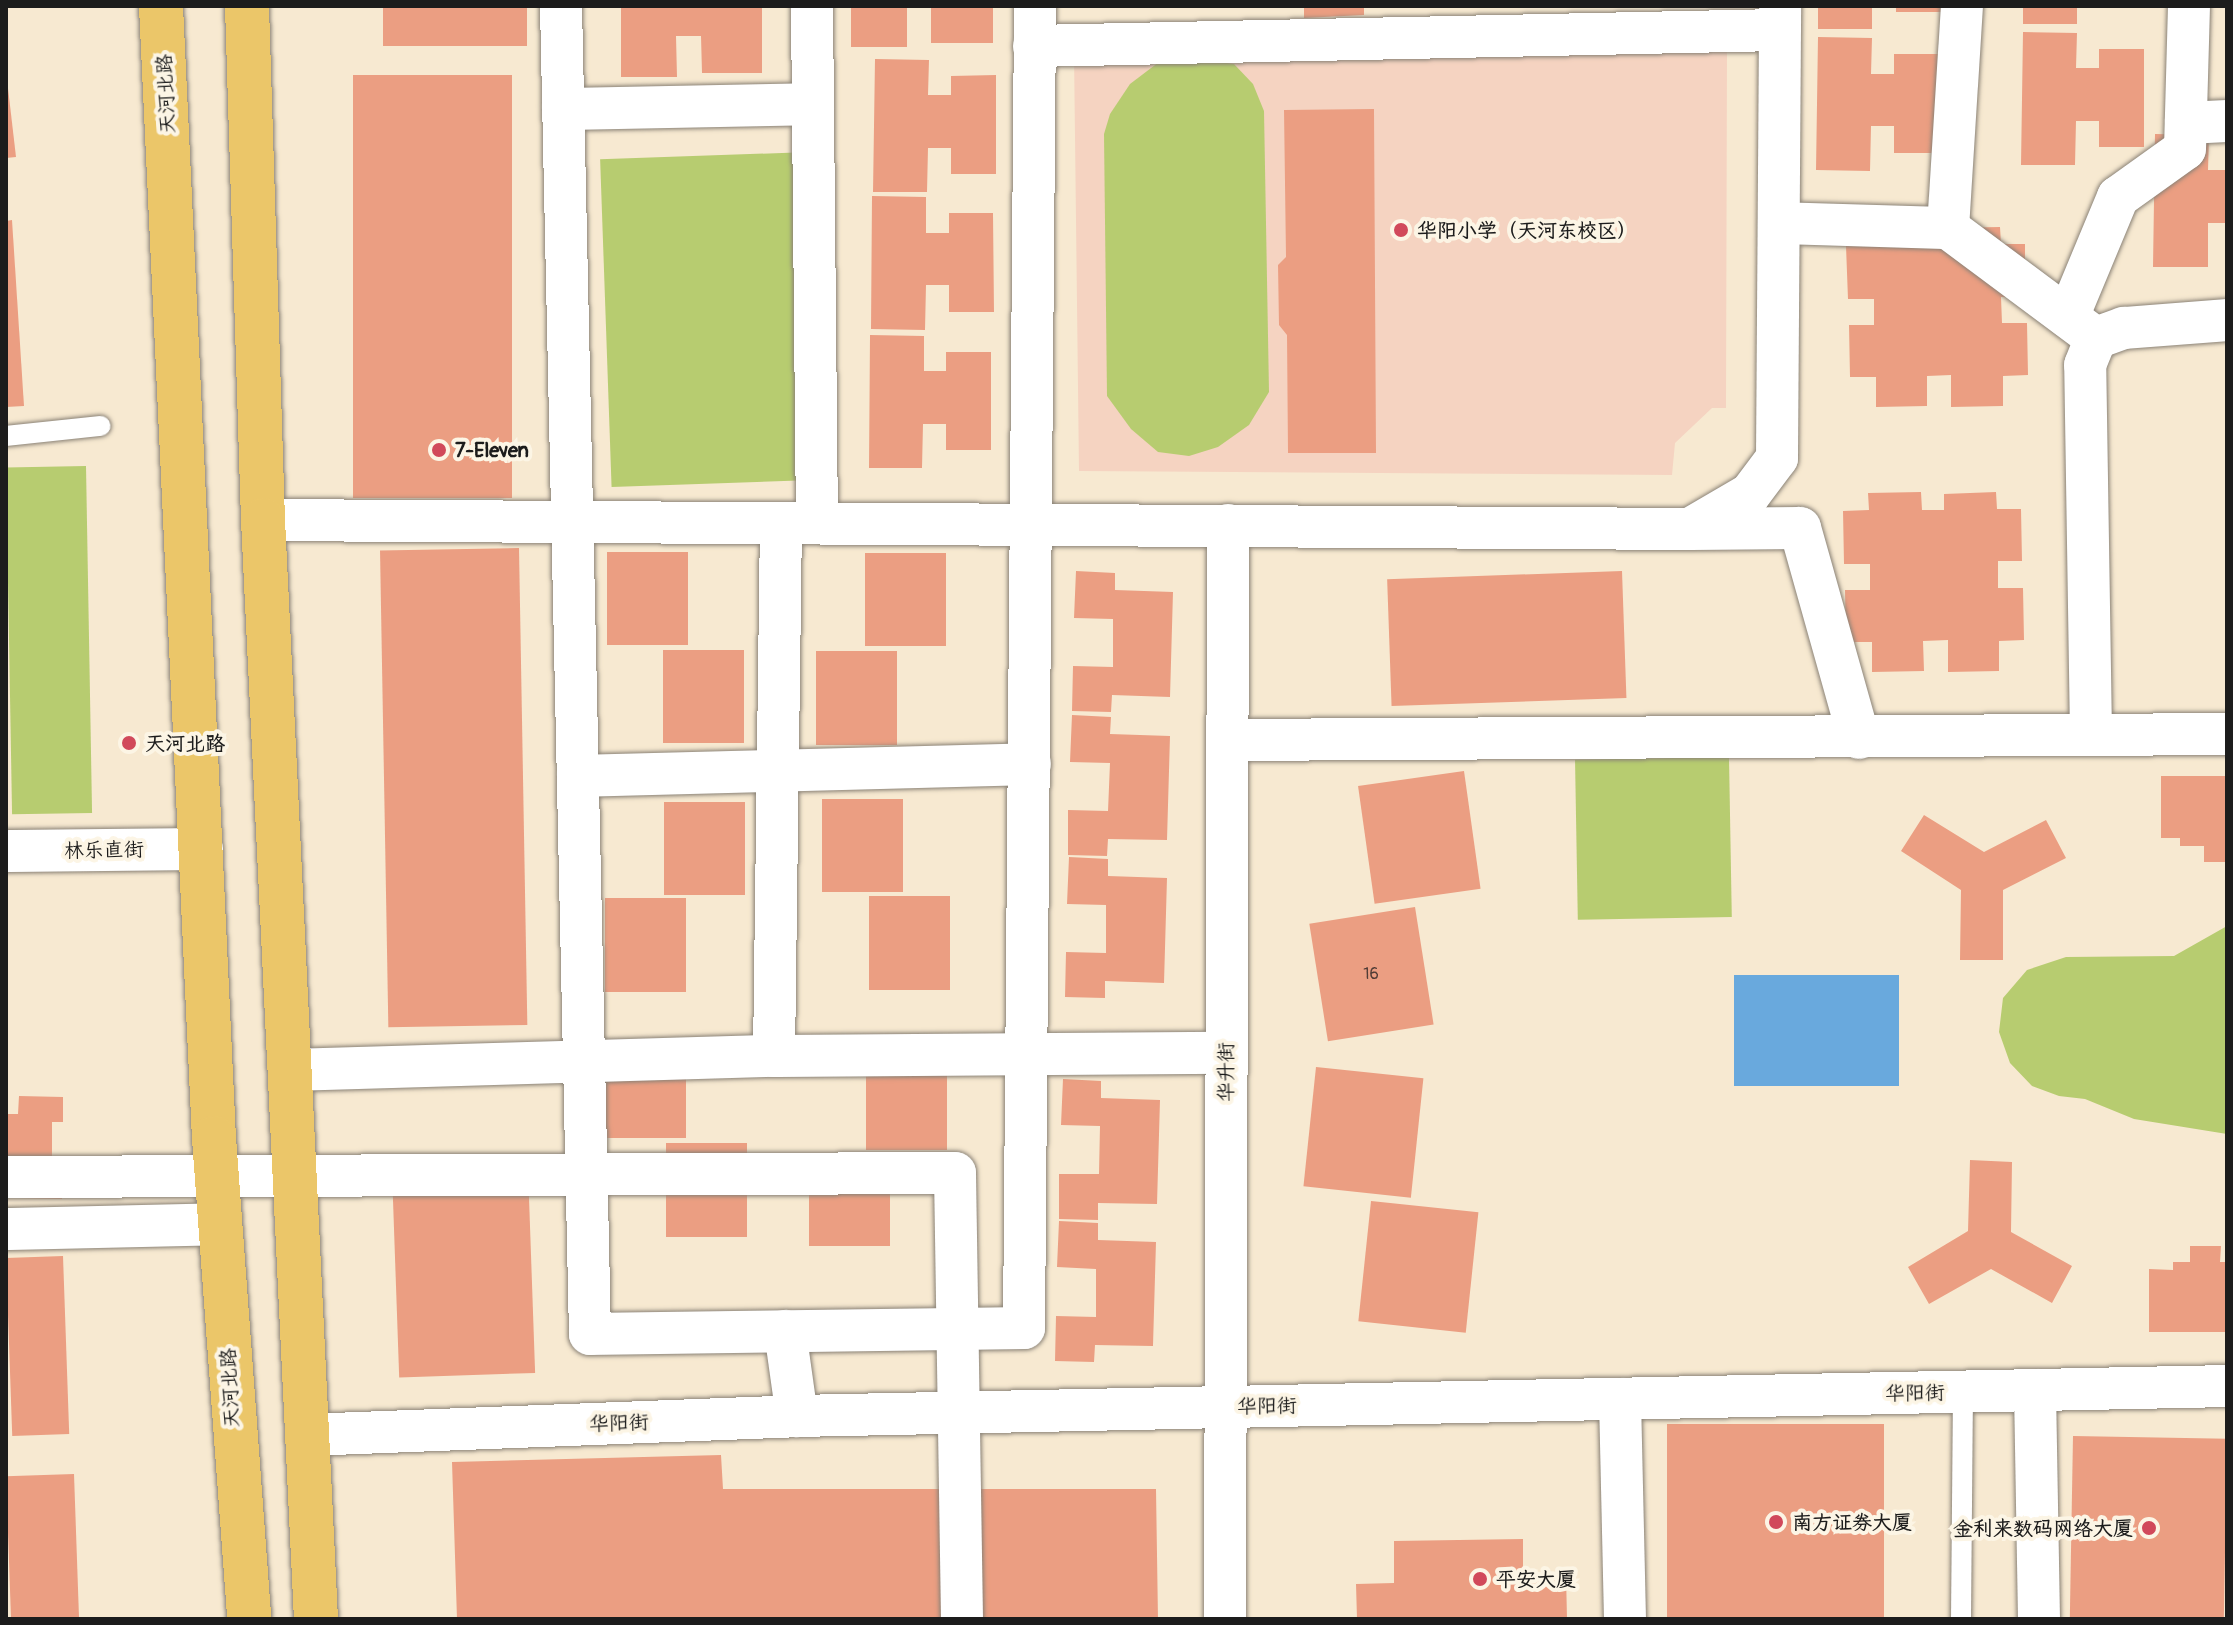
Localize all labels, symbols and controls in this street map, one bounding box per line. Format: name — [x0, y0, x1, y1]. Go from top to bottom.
street label: 天河北路 — [152, 53, 180, 135]
place label: 华阳小学（天河东校区） — [1417, 218, 1637, 242]
marker: 华阳小学（天河东校区） — [1392, 221, 1410, 239]
place label: 7-Eleven — [455, 438, 529, 462]
marker: 7-Eleven — [430, 441, 448, 459]
place label: 天河北路 — [145, 731, 225, 755]
marker: 天河北路 — [120, 734, 138, 752]
street label: 林乐直街 — [64, 837, 144, 863]
house number: 16 — [1363, 964, 1379, 984]
street label: 华升街 — [1214, 1042, 1238, 1102]
street label: 天河北路 — [216, 1347, 244, 1429]
street label: 华阳街 — [1885, 1380, 1945, 1406]
street label: 华阳街 — [1237, 1393, 1297, 1419]
street label: 华阳街 — [589, 1410, 649, 1436]
place label: 南方证券大厦 — [1792, 1510, 1912, 1534]
marker: 南方证券大厦 — [1767, 1513, 1785, 1531]
place label: 金利来数码网络大厦 — [1953, 1516, 2133, 1540]
marker: 金利来数码网络大厦 — [2140, 1519, 2158, 1537]
place label: 平安大厦 — [1496, 1567, 1576, 1591]
marker: 平安大厦 — [1471, 1570, 1489, 1588]

